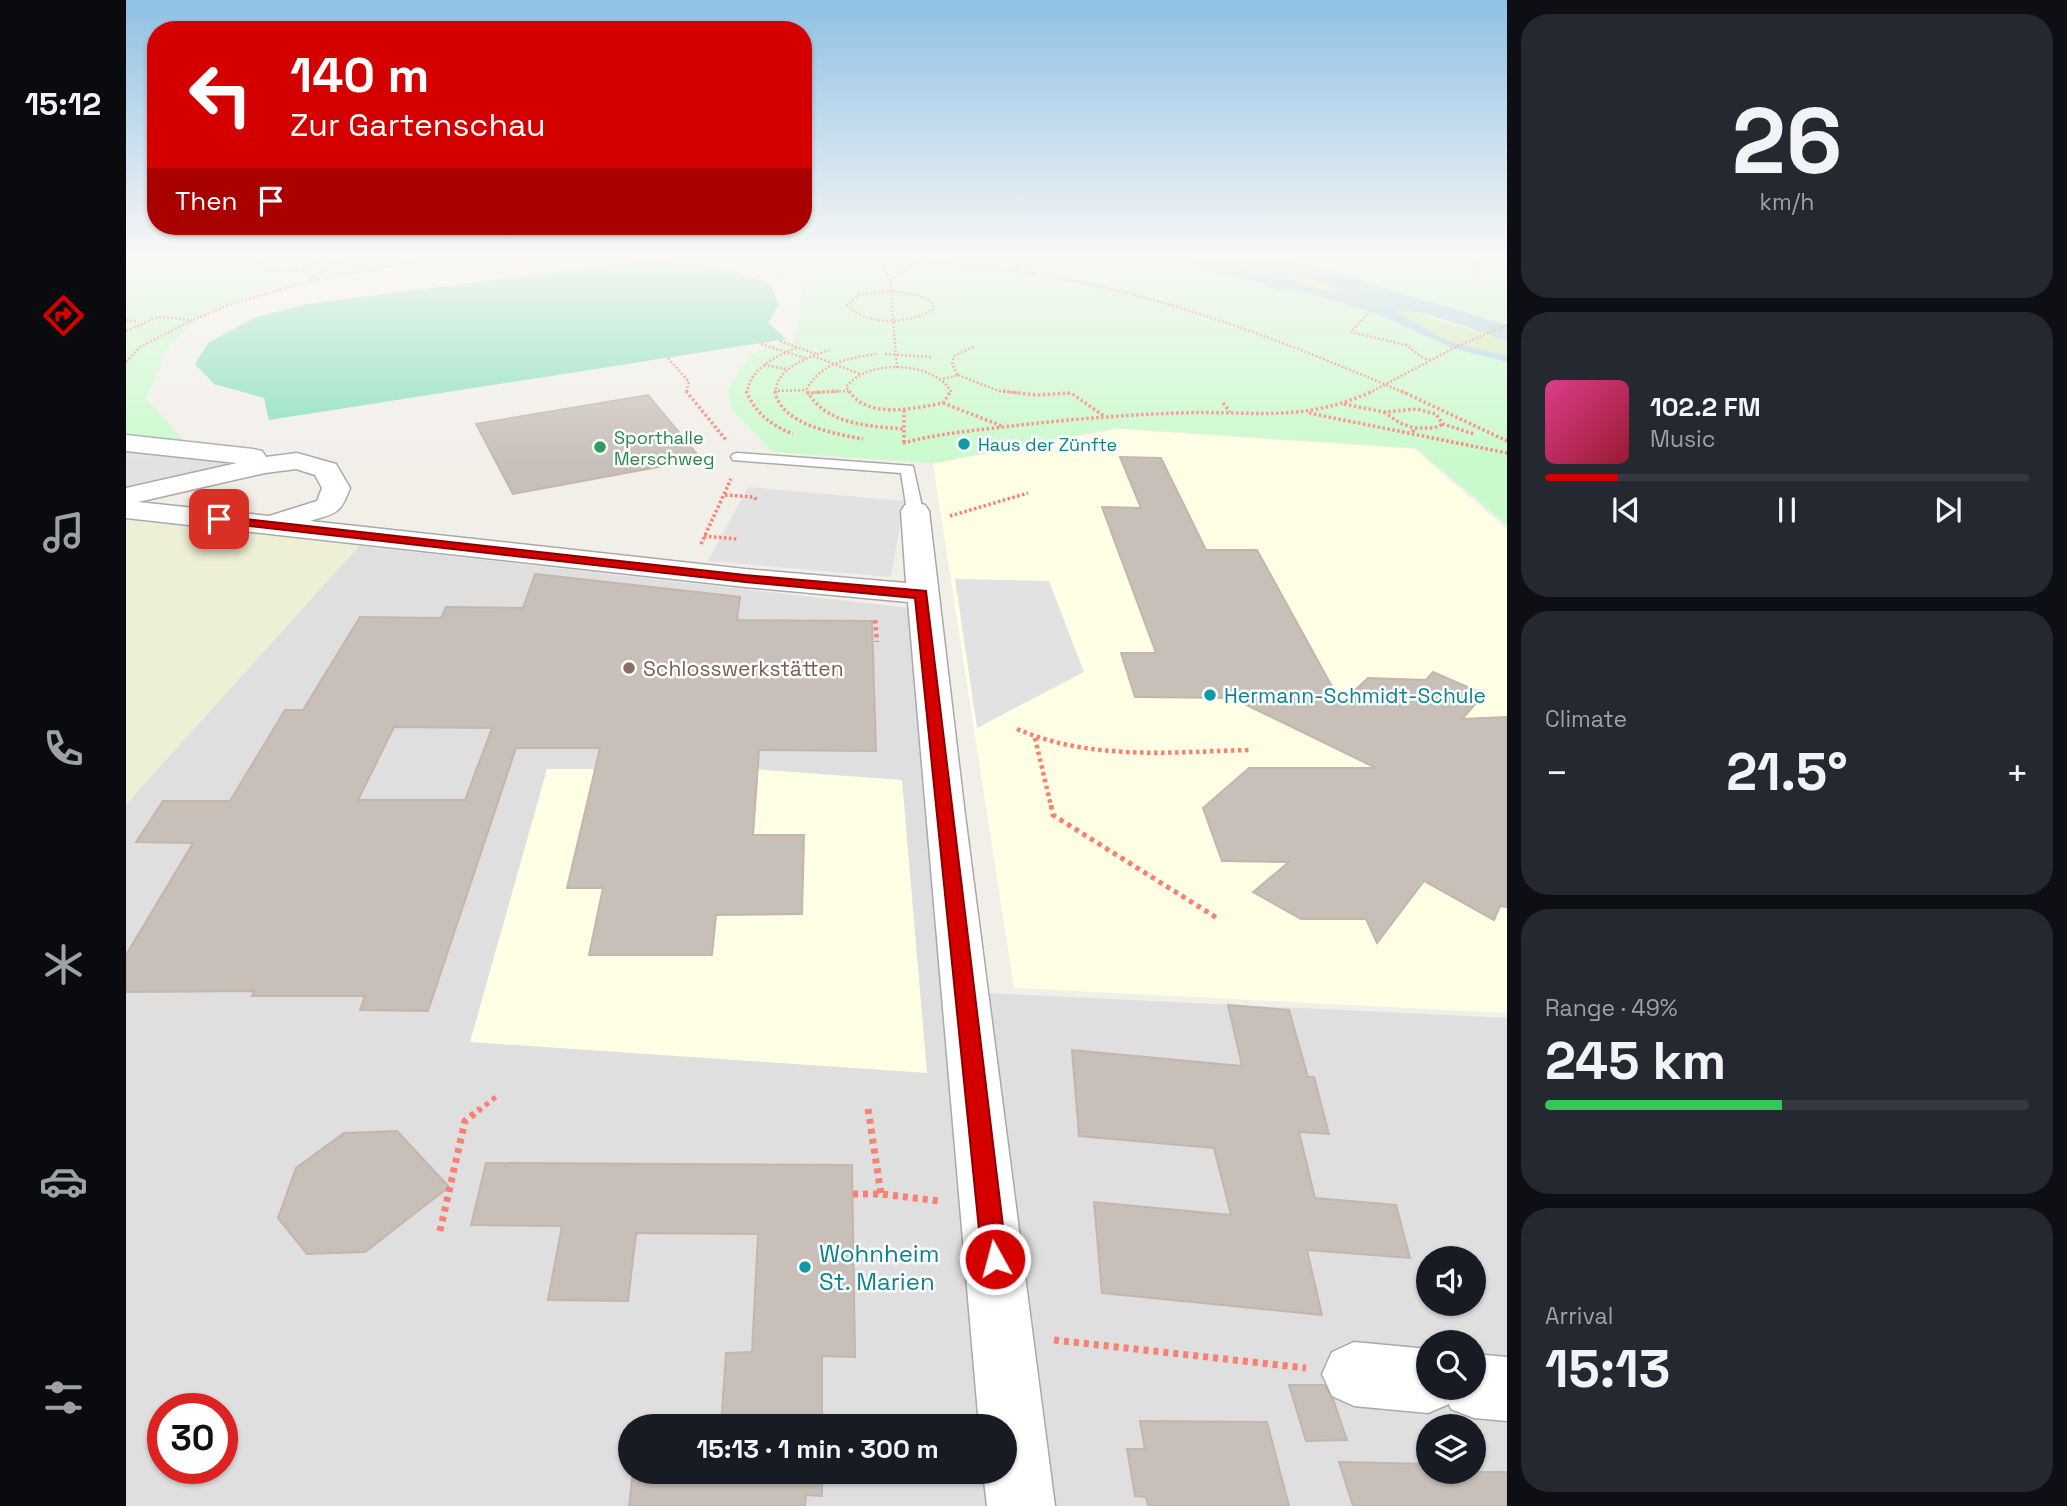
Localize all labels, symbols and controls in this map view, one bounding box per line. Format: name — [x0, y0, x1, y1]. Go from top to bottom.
text: 140 m — [290, 44, 429, 106]
icon: left — [175, 49, 266, 140]
text: 26 — [1732, 83, 1842, 200]
text: 15:12 — [25, 84, 101, 124]
text: Zur Gartenschau — [290, 105, 546, 145]
icon: arrive — [252, 182, 290, 220]
text: Then — [175, 184, 238, 218]
text: km/h — [1760, 187, 1814, 217]
icon: directions — [39, 291, 88, 340]
text: 102.2 FM — [1650, 390, 1761, 424]
text: Music — [1650, 424, 1715, 454]
place label: Sporthalle Merschweg — [614, 426, 714, 470]
place label: Haus der Zünfte — [978, 433, 1117, 456]
marker: Haus der Zünfte — [956, 436, 972, 452]
marker: Sporthalle Merschweg — [592, 439, 608, 455]
pin — [189, 489, 249, 549]
icon: previous — [1607, 491, 1645, 529]
icon: pause — [1768, 491, 1806, 529]
icon: next — [1929, 491, 1967, 529]
icon: arrive — [200, 500, 238, 538]
icon: music — [39, 508, 88, 557]
place label: Schlosswerkstätten — [643, 655, 844, 682]
marker: Schlosswerkstätten — [621, 660, 637, 676]
place label: Hermann-Schmidt-Schule — [1224, 682, 1486, 709]
marker: Hermann-Schmidt-Schule — [1202, 687, 1218, 703]
text: Climate — [1545, 704, 1627, 734]
icon: phone — [39, 724, 88, 773]
text: 21.5° — [1726, 739, 1848, 805]
text: − — [1545, 749, 1569, 797]
text: + — [2005, 749, 2029, 797]
icon: climate — [39, 940, 88, 989]
text: Range · 49% — [1545, 993, 1678, 1023]
text: 245 km — [1545, 1028, 1726, 1094]
icon: car — [39, 1157, 88, 1206]
position arrow — [958, 1222, 1032, 1296]
place label: Wohnheim St. Marien — [819, 1238, 939, 1297]
map controls — [1416, 1246, 1486, 1484]
button: sound — [1416, 1246, 1486, 1316]
marker: Wohnheim St. Marien — [797, 1259, 813, 1275]
text: Arrival — [1545, 1301, 1613, 1331]
button: search — [1416, 1330, 1486, 1400]
text: 15:13 — [1545, 1336, 1670, 1402]
icon: filters — [39, 1373, 88, 1422]
speed limit sign: 30 — [147, 1393, 238, 1484]
button: layers — [1416, 1414, 1486, 1484]
text: 15:13 · 1 min · 300 m — [696, 1432, 939, 1466]

